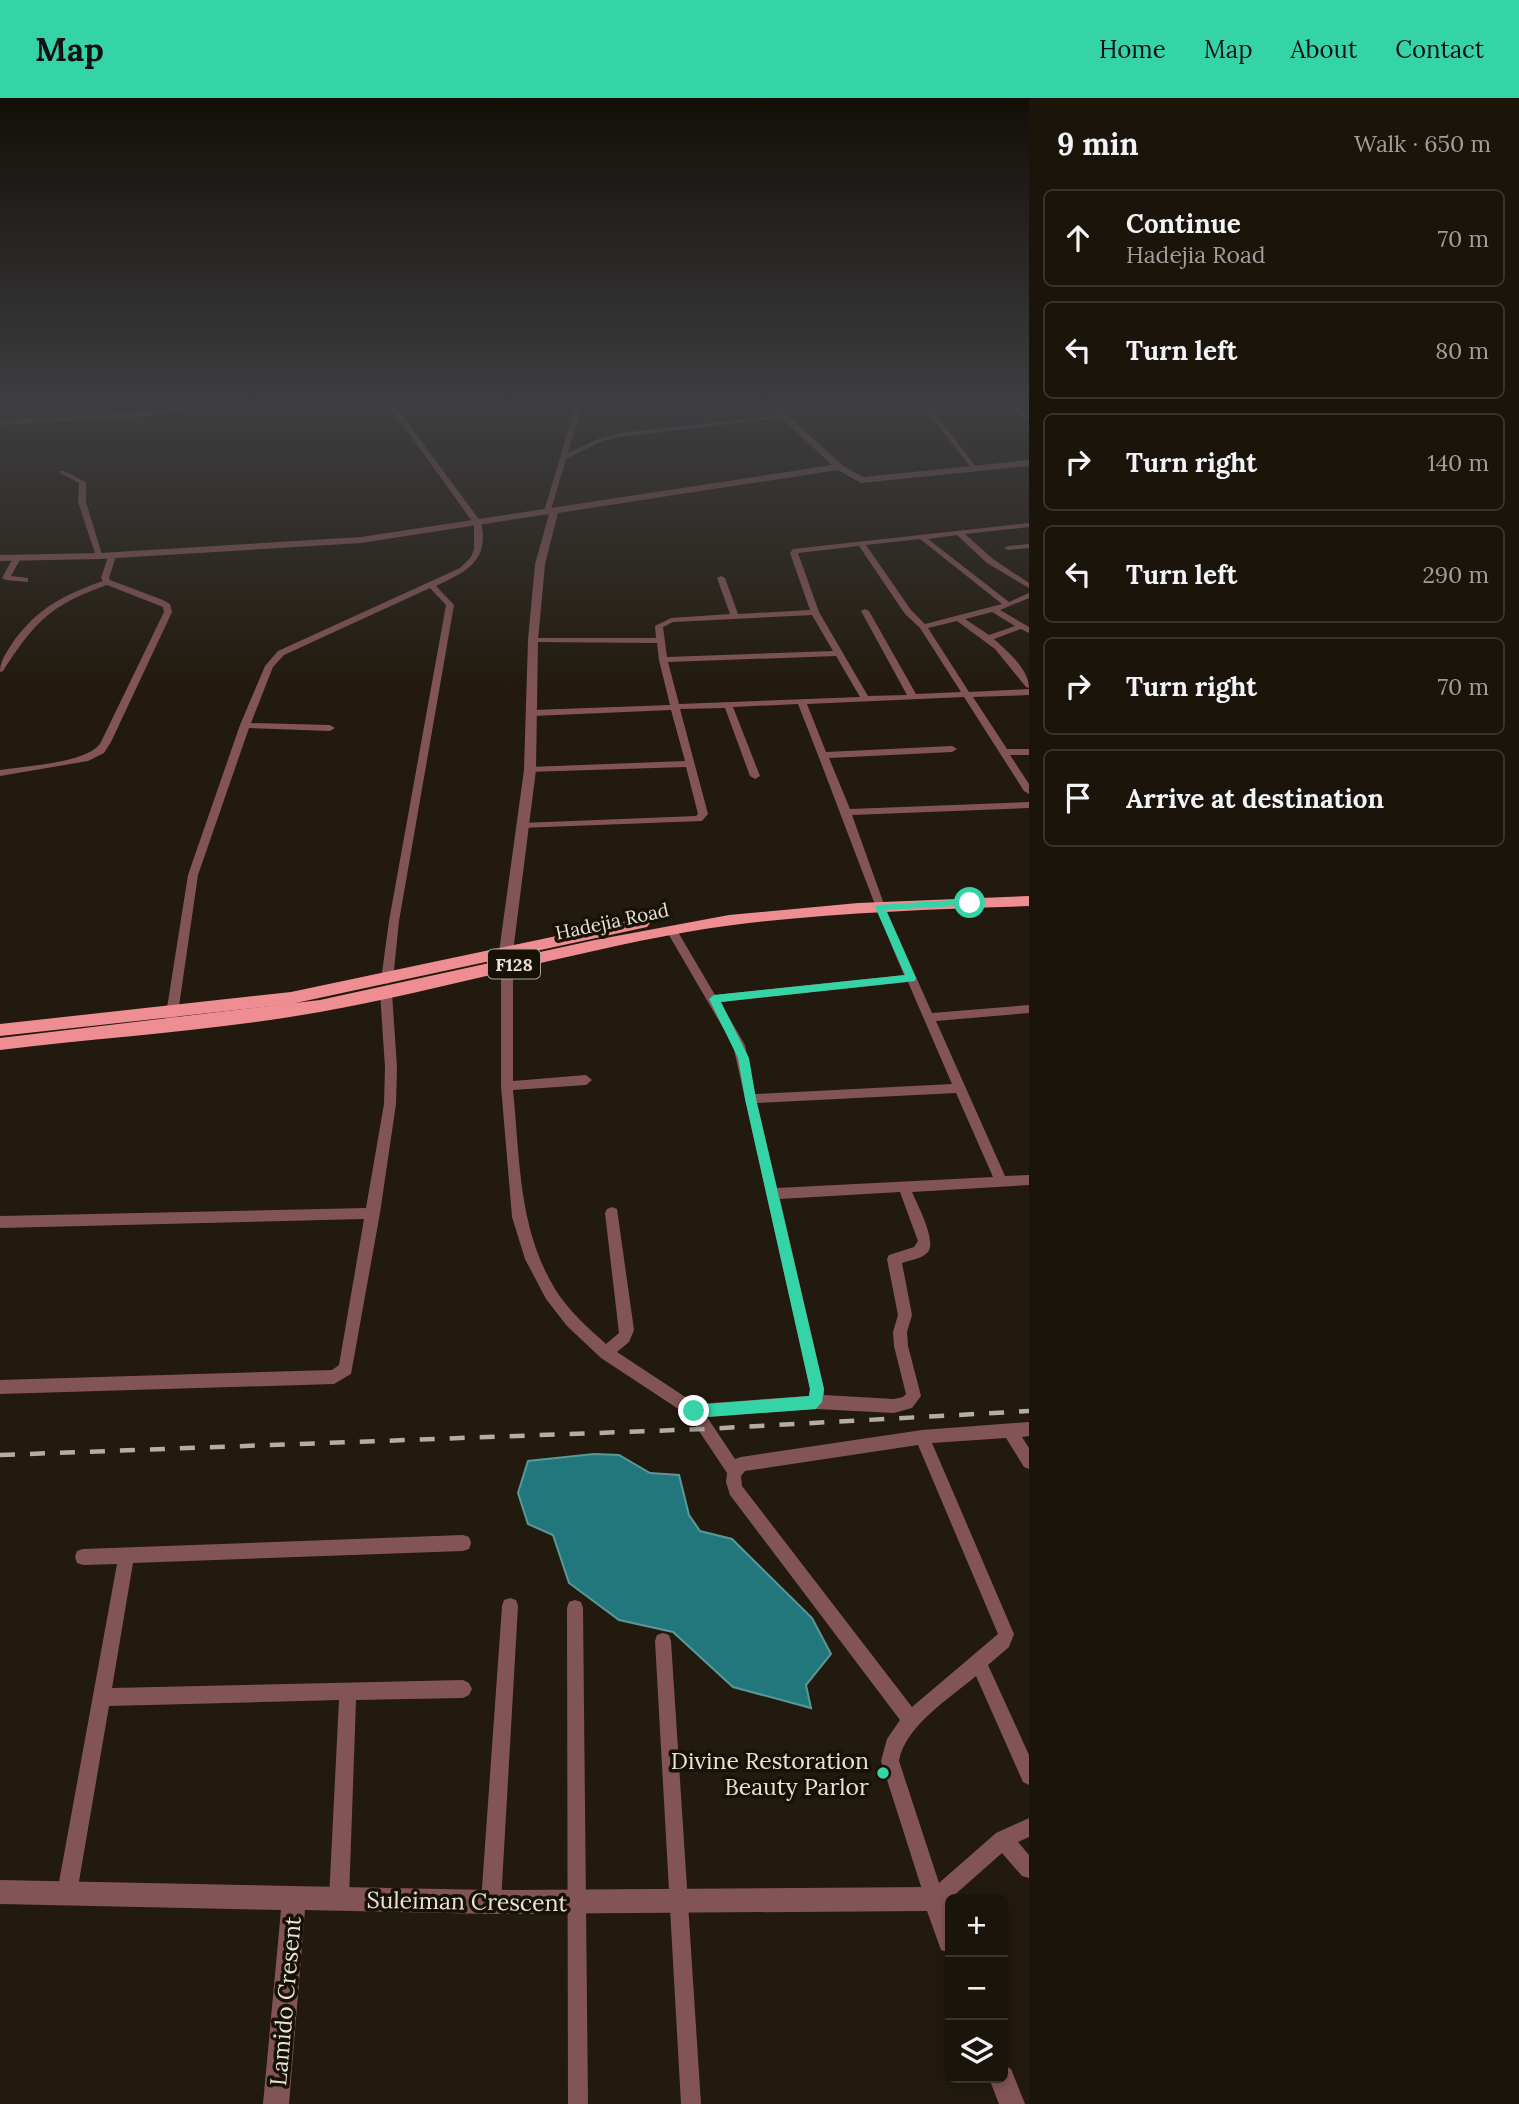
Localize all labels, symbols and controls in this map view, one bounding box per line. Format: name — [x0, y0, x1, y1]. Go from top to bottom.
text: Map — [35, 28, 104, 70]
text: Home — [1099, 34, 1166, 65]
text: Map — [1204, 34, 1253, 65]
text: About — [1291, 34, 1357, 65]
text: Contact — [1395, 34, 1484, 65]
text: 9 min — [1057, 125, 1139, 163]
text: Walk · 650 m — [1354, 129, 1491, 158]
text: Continue — [1126, 207, 1241, 240]
icon: ahead — [1059, 219, 1097, 257]
text: 70 m — [1438, 224, 1489, 253]
text: Hadejia Road — [1126, 240, 1266, 269]
icon: left — [1059, 331, 1097, 369]
text: Turn left — [1126, 334, 1237, 367]
text: 80 m — [1435, 336, 1489, 365]
icon: right — [1059, 443, 1097, 481]
text: Turn right — [1126, 446, 1257, 479]
text: 140 m — [1427, 448, 1489, 477]
icon: left — [1059, 555, 1097, 593]
text: Turn left — [1126, 558, 1237, 591]
text: 290 m — [1422, 560, 1489, 589]
icon: right — [1059, 667, 1097, 705]
text: Turn right — [1126, 670, 1257, 703]
text: 70 m — [1438, 672, 1489, 701]
icon: arrive — [1059, 779, 1097, 817]
text: Arrive at destination — [1126, 782, 1384, 815]
route start — [954, 887, 985, 918]
street label: Hadejia Road — [553, 897, 671, 945]
road number: F128 — [488, 950, 540, 978]
route end — [678, 1395, 709, 1426]
place label: Divine Restoration Beauty Parlor — [671, 1746, 869, 1801]
marker: Divine Restoration Beauty Parlor — [875, 1765, 891, 1781]
street label: Suleiman Crescent — [367, 1885, 568, 1917]
map controls — [945, 1894, 1008, 2083]
button: + — [945, 1894, 1008, 1957]
street label: Lamido Cresent — [263, 1915, 307, 2087]
button: − — [945, 1957, 1008, 2020]
button: layers — [945, 2020, 1008, 2083]

